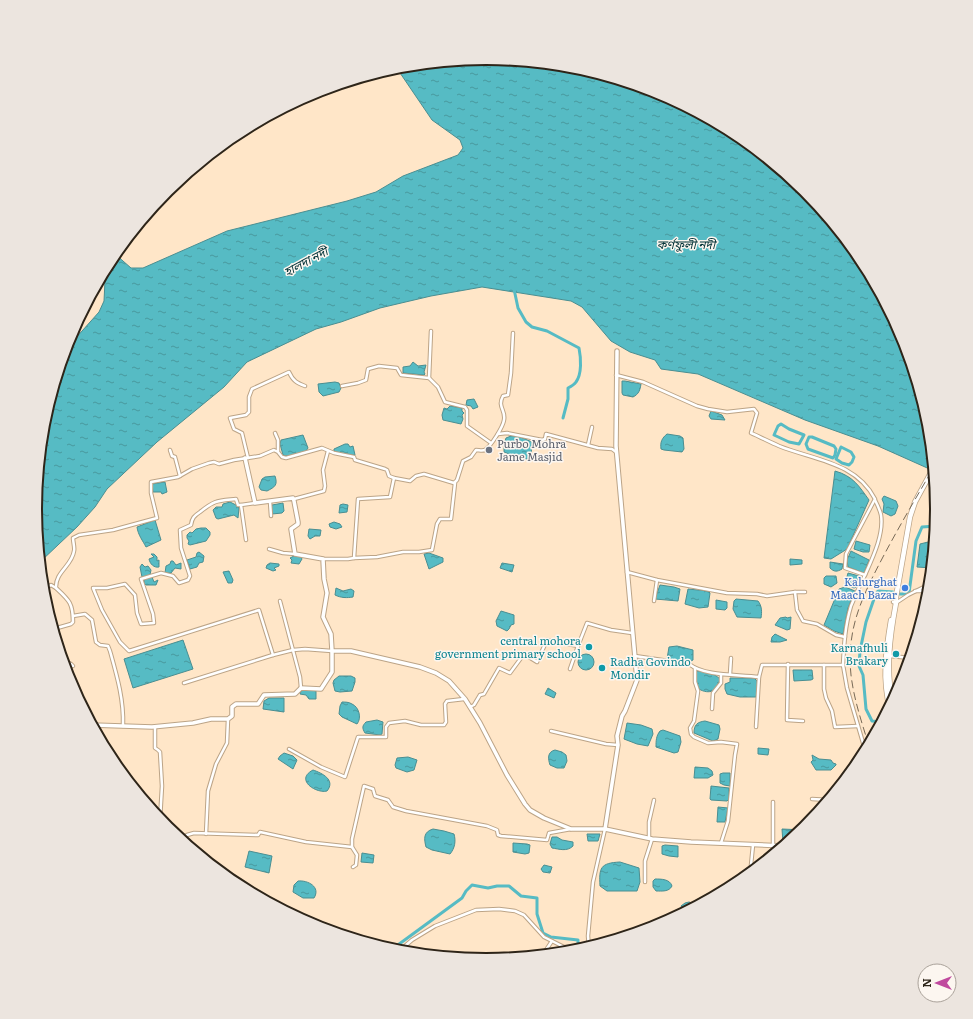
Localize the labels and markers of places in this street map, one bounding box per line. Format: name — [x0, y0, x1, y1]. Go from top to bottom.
place label: Purbo Mohra Jame Masjid — [497, 435, 566, 464]
marker: Purbo Mohra Jame Masjid — [484, 445, 494, 455]
place label: Kalurghat Maach Bazar — [830, 573, 898, 602]
marker: Kalurghat Maach Bazar — [900, 583, 910, 593]
place label: central mohora government primary school — [435, 632, 581, 661]
place label: Karnafhuli Brakary — [830, 639, 889, 668]
marker: central mohora government primary school — [584, 642, 594, 652]
marker: Karnafhuli Brakary — [891, 649, 901, 659]
place label: Radha Govindo Mondir — [610, 653, 691, 682]
marker: Radha Govindo Mondir — [597, 663, 607, 673]

